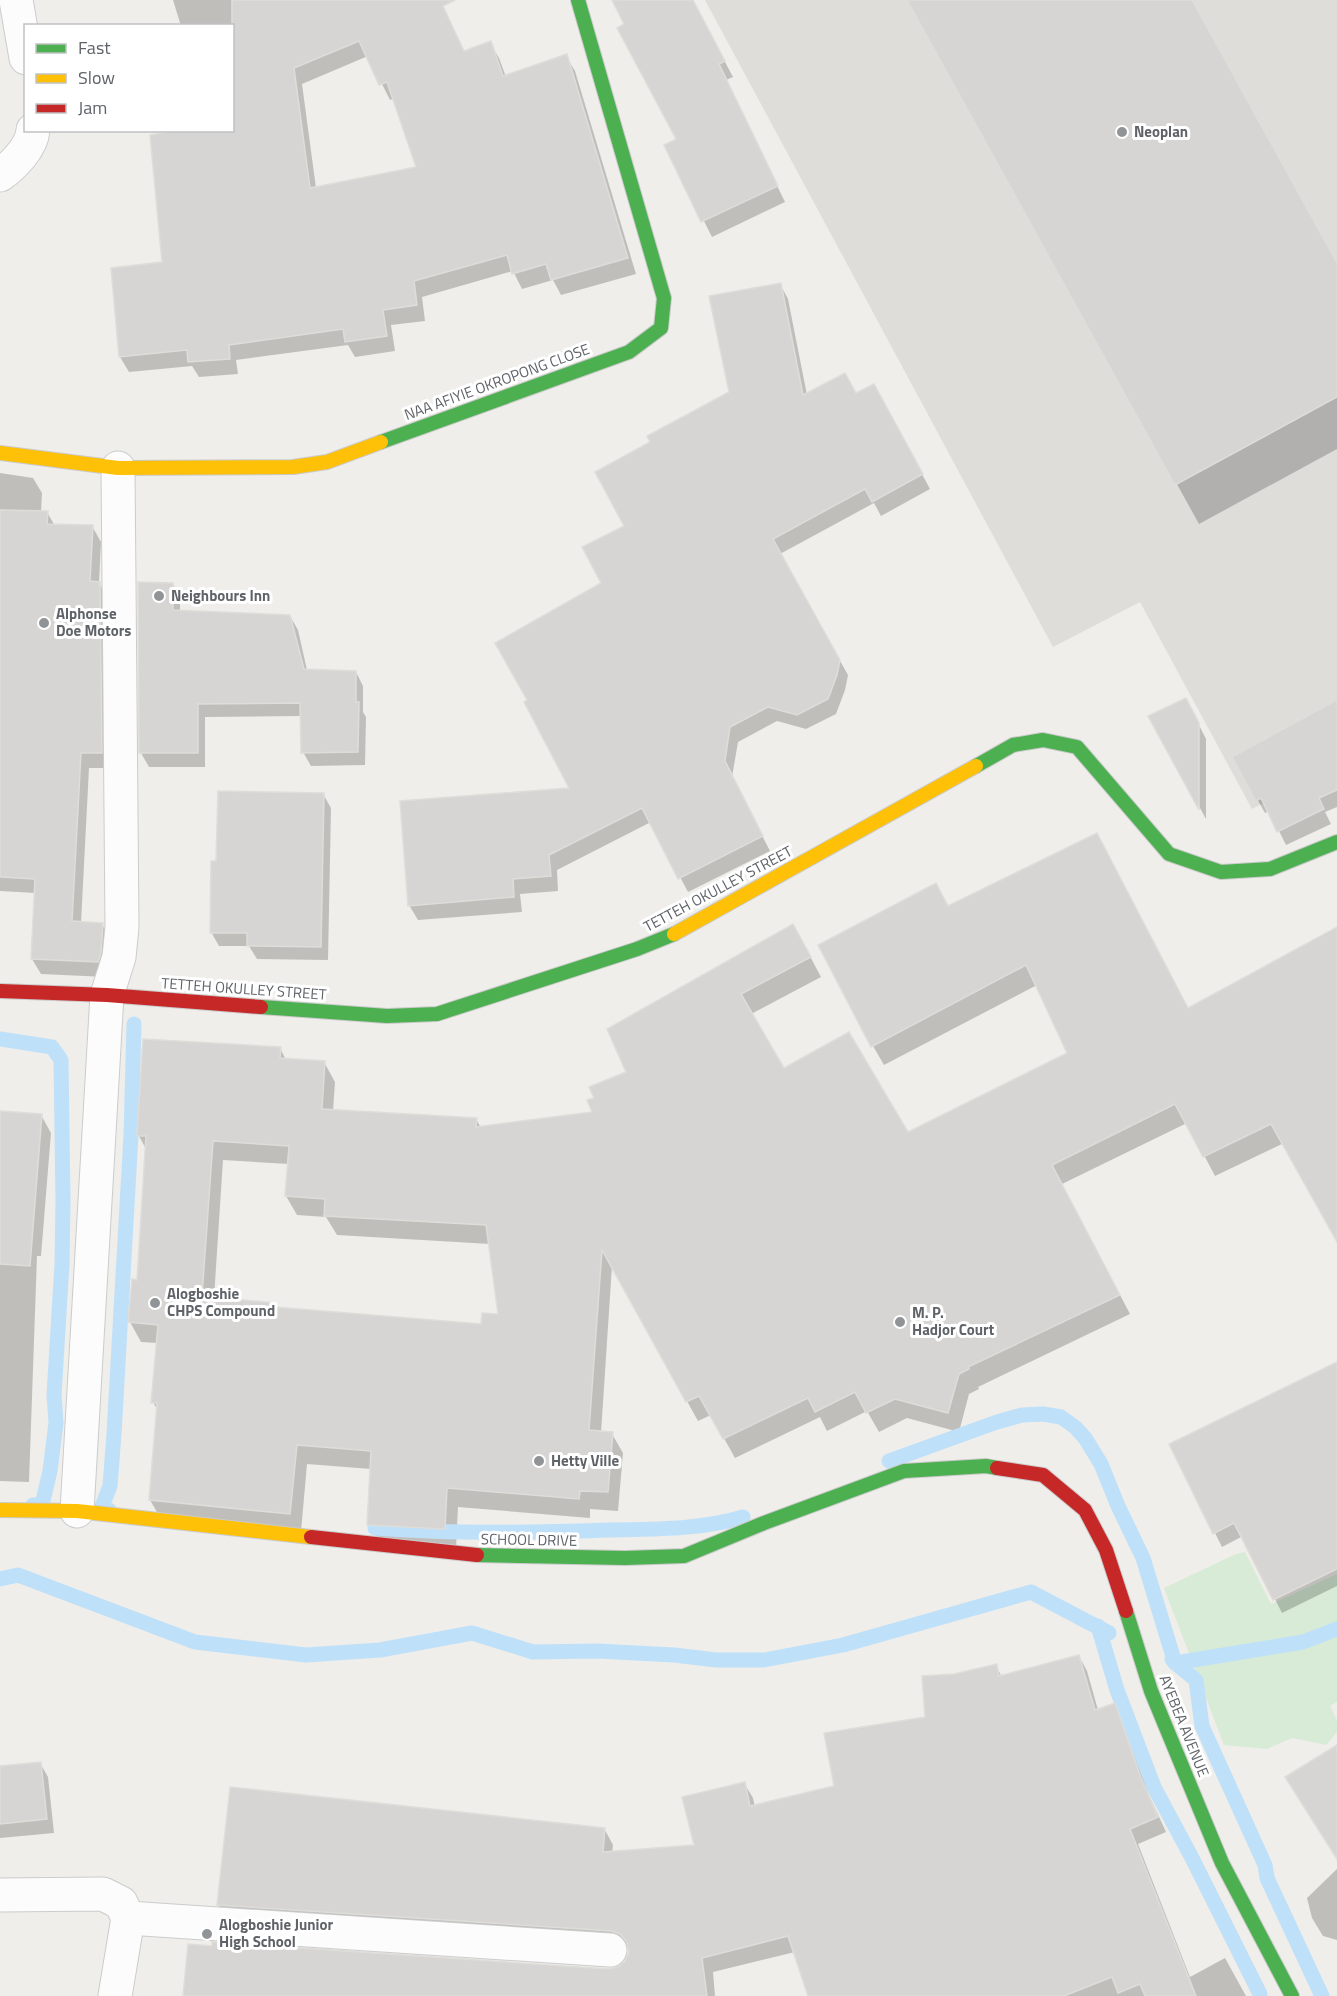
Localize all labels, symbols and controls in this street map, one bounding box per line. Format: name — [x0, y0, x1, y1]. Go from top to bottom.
legend — [24, 24, 234, 132]
text: Fast — [78, 34, 111, 61]
text: Slow — [78, 64, 115, 91]
text: Jam — [78, 94, 107, 121]
place label: Neoplan — [1134, 120, 1188, 143]
marker: Neoplan — [1115, 125, 1129, 139]
street label: NAA AFIYIE OKROPONG CLOSE — [401, 337, 593, 426]
place label: Neighbours Inn — [171, 584, 270, 607]
marker: Neighbours Inn — [152, 589, 166, 603]
place label: Alphonse Doe Motors — [56, 602, 131, 642]
marker: Alphonse Doe Motors — [37, 616, 51, 630]
street label: TETTEH OKULLEY STREET — [639, 839, 796, 938]
street label: TETTEH OKULLEY STREET — [161, 971, 328, 1006]
place label: Alogboshie CHPS Compound — [167, 1282, 275, 1322]
marker: Alogboshie CHPS Compound — [148, 1296, 162, 1310]
place label: M. P. Hadjor Court — [912, 1301, 995, 1341]
marker: M. P. Hadjor Court — [893, 1315, 907, 1329]
place label: Hetty Ville — [551, 1449, 619, 1472]
marker: Hetty Ville — [532, 1454, 546, 1468]
street label: SCHOOL DRIVE — [481, 1527, 577, 1552]
street label: AYEBEA AVENUE — [1154, 1671, 1215, 1780]
place label: Alogboshie Junior High School — [219, 1913, 333, 1953]
marker: Alogboshie Junior High School — [200, 1927, 214, 1941]

